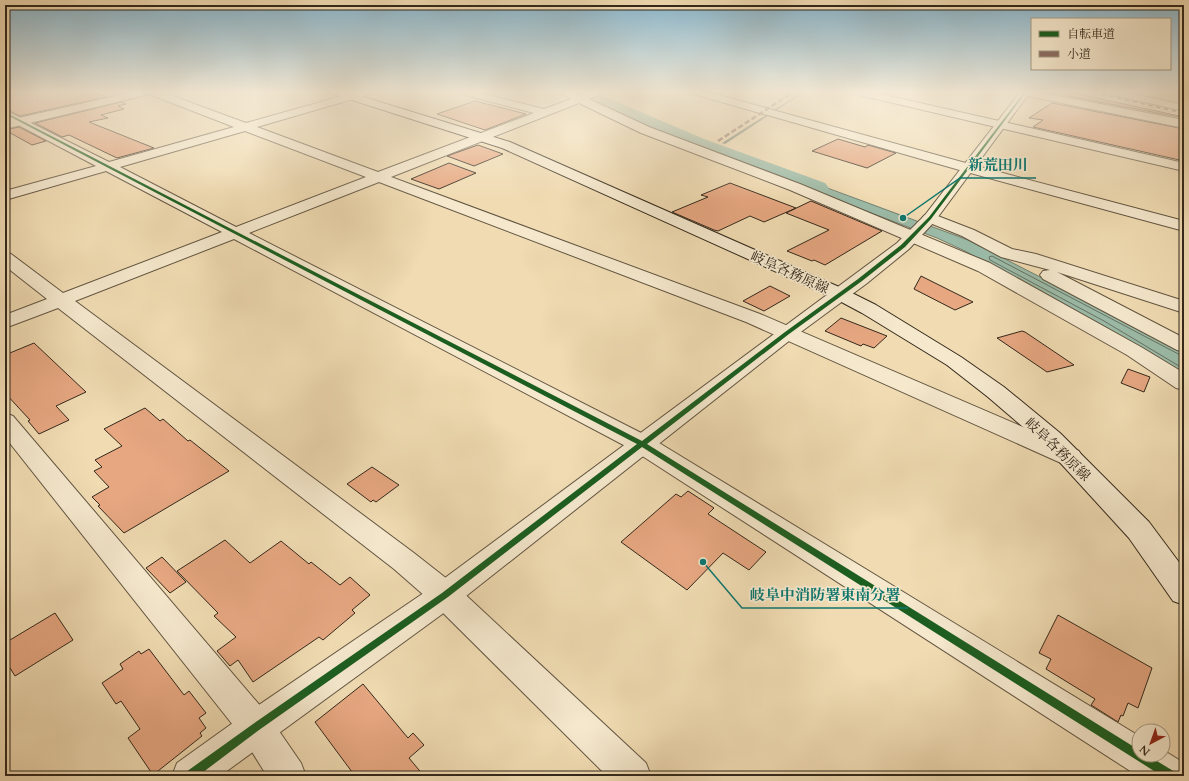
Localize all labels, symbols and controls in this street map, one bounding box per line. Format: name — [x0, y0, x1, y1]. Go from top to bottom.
legend — [1031, 18, 1171, 70]
text: 自転車道 — [1067, 26, 1115, 42]
text: 小道 — [1067, 46, 1091, 62]
callout: 新荒田川 — [960, 151, 1036, 178]
text: 新荒田川 — [968, 155, 1028, 175]
street label: 岐阜各務原線 — [748, 247, 832, 298]
street label: 岐阜各務原線 — [1021, 413, 1094, 485]
callout: 岐阜中消防署東南分署 — [742, 581, 908, 608]
text: 岐阜中消防署東南分署 — [750, 585, 900, 605]
north arrow — [1131, 723, 1171, 763]
text: N — [1136, 741, 1153, 759]

